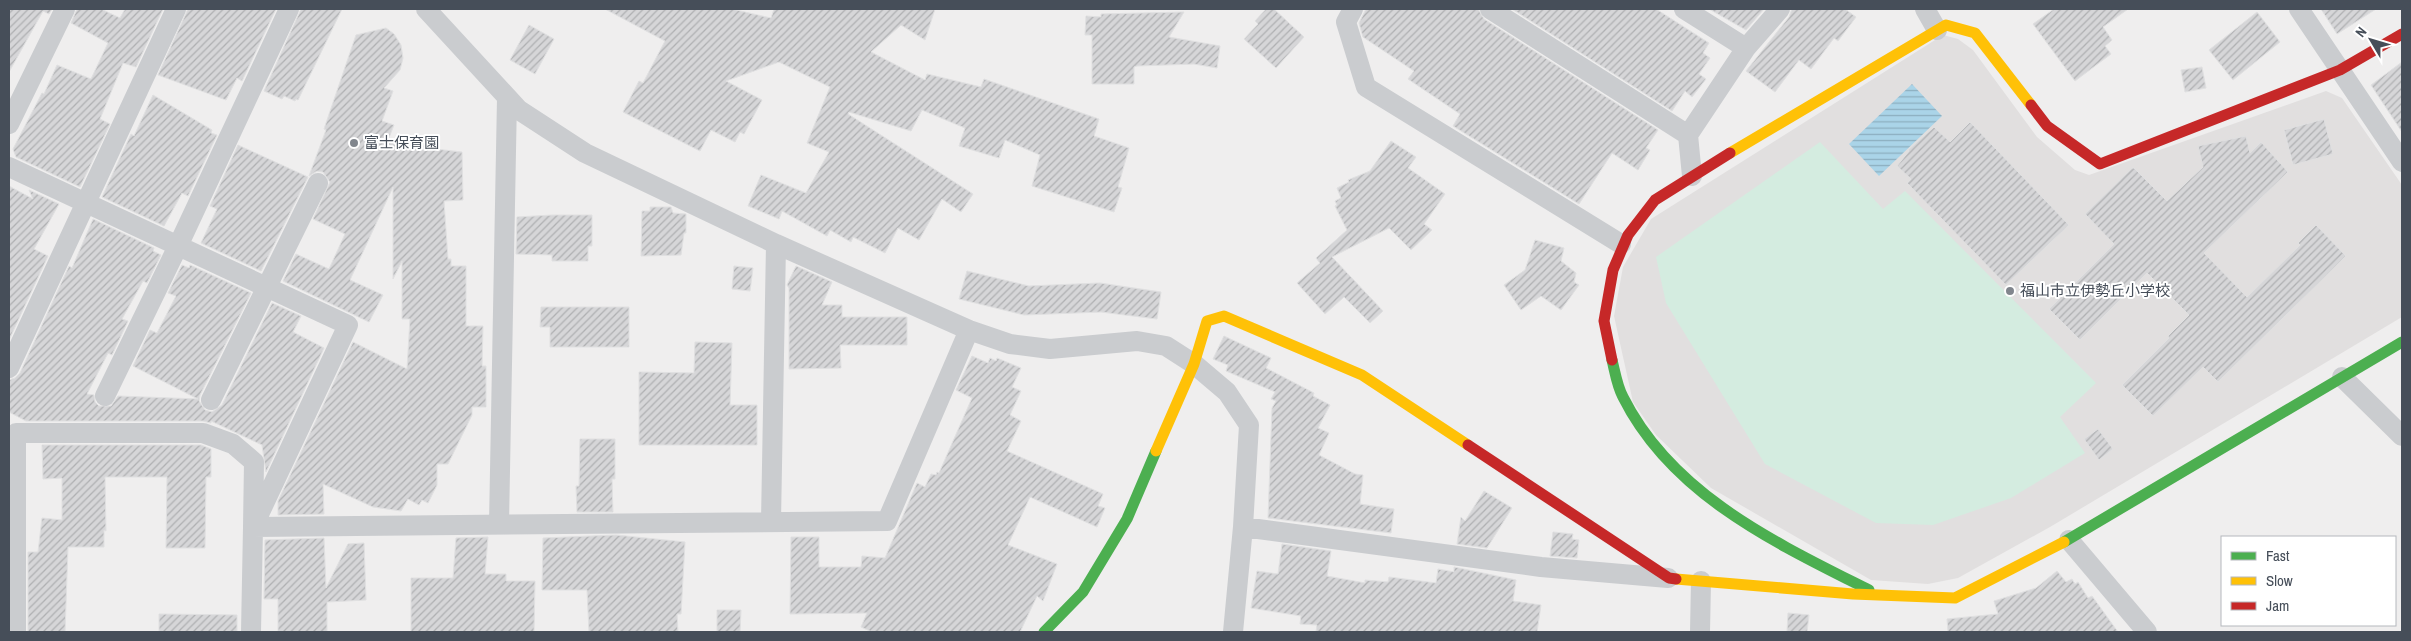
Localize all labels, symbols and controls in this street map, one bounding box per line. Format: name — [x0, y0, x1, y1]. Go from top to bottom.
north arrow — [2346, 15, 2396, 65]
text: N — [2351, 23, 2370, 41]
place label: 富士保育園 — [364, 132, 439, 153]
marker: 富士保育園 — [348, 137, 360, 149]
place label: 福山市立伊勢丘小学校 — [2020, 280, 2170, 301]
marker: 福山市立伊勢丘小学校 — [2004, 285, 2016, 297]
legend — [2221, 536, 2396, 626]
text: Fast — [2266, 545, 2290, 566]
text: Slow — [2266, 570, 2293, 591]
text: Jam — [2266, 595, 2289, 616]

